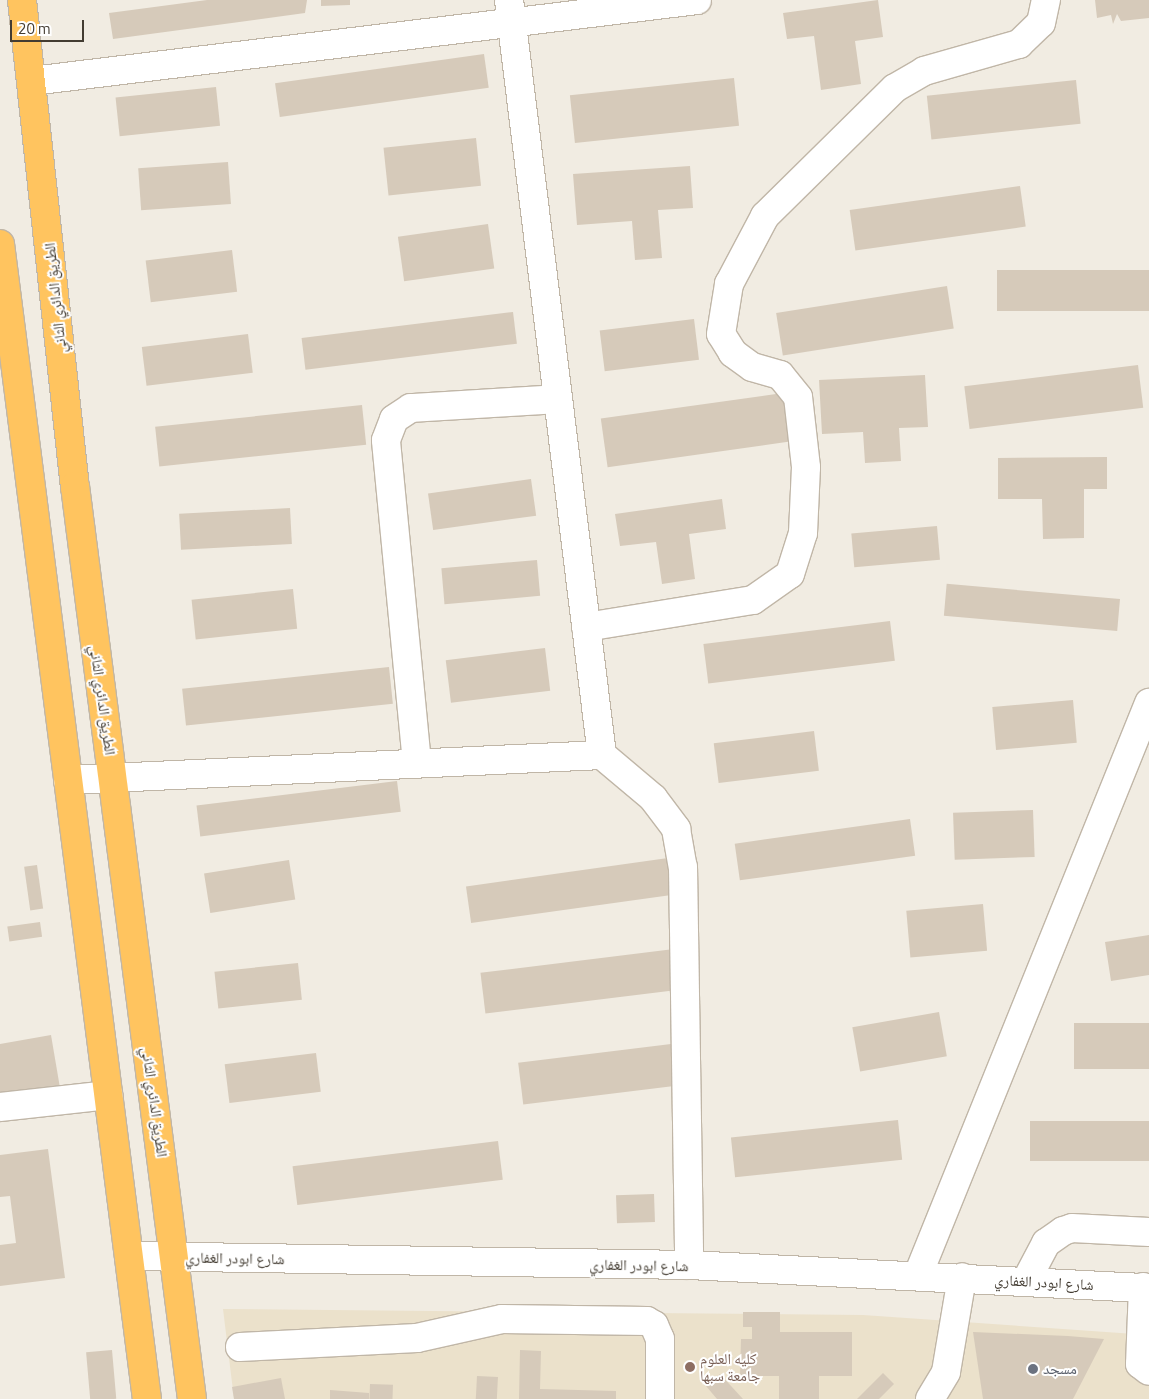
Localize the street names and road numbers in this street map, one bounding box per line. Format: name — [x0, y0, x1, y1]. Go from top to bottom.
street label: الطريق الدائري الثاني — [40, 242, 70, 354]
street label: الطريق الدائري الثاني — [86, 644, 120, 756]
street label: الطريق الدائري الثاني — [138, 1046, 172, 1158]
street label: شارع ابودر الغفاري — [185, 1248, 285, 1268]
street label: شارع ابودر الغفاري — [589, 1255, 689, 1275]
street label: شارع ابودر الغفاري — [994, 1270, 1094, 1294]

